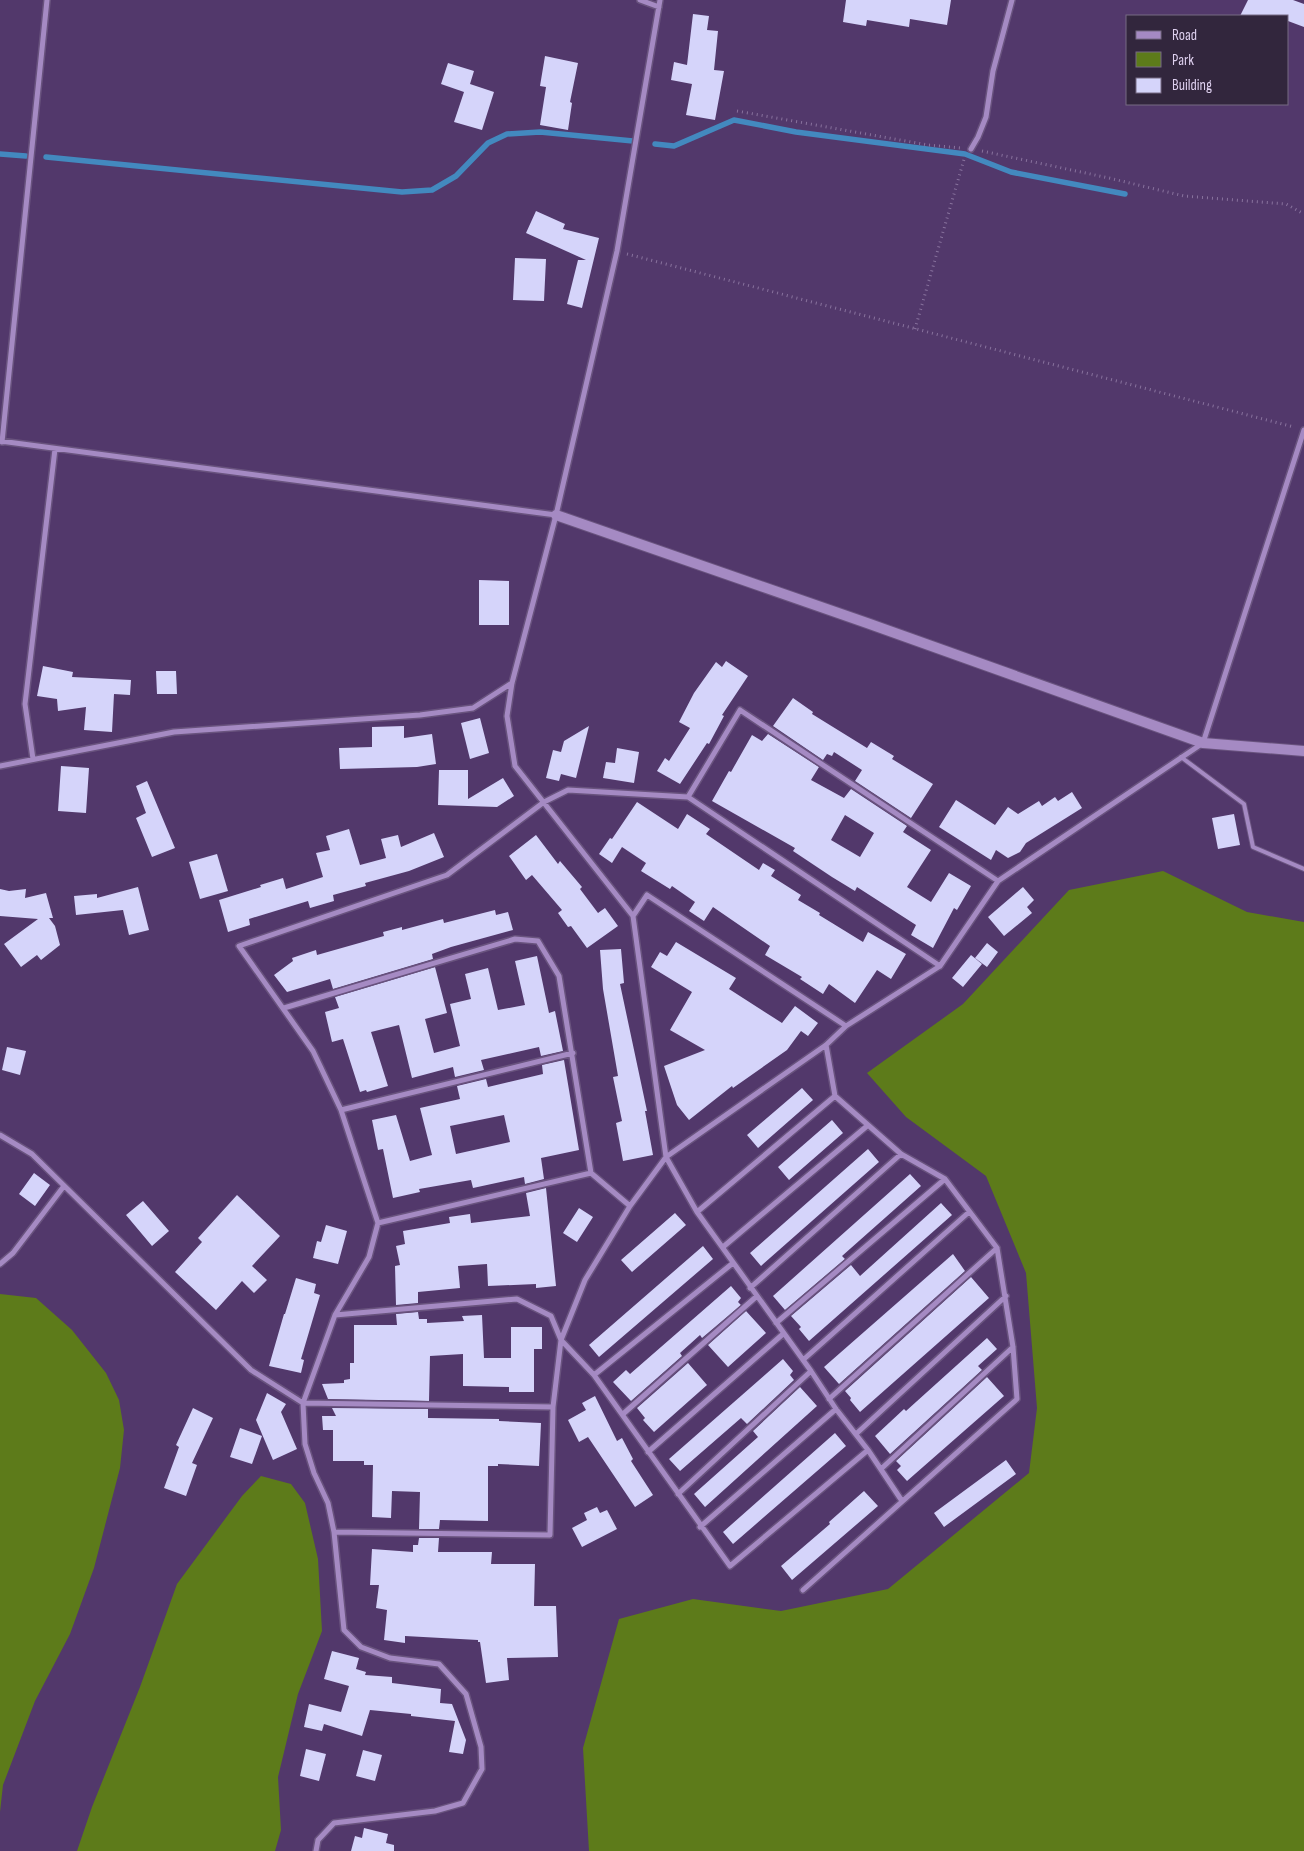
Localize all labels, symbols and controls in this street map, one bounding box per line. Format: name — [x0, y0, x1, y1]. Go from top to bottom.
legend — [1126, 15, 1289, 105]
text: Road — [1172, 26, 1197, 45]
text: Park — [1172, 51, 1194, 70]
text: Building — [1172, 76, 1212, 95]

